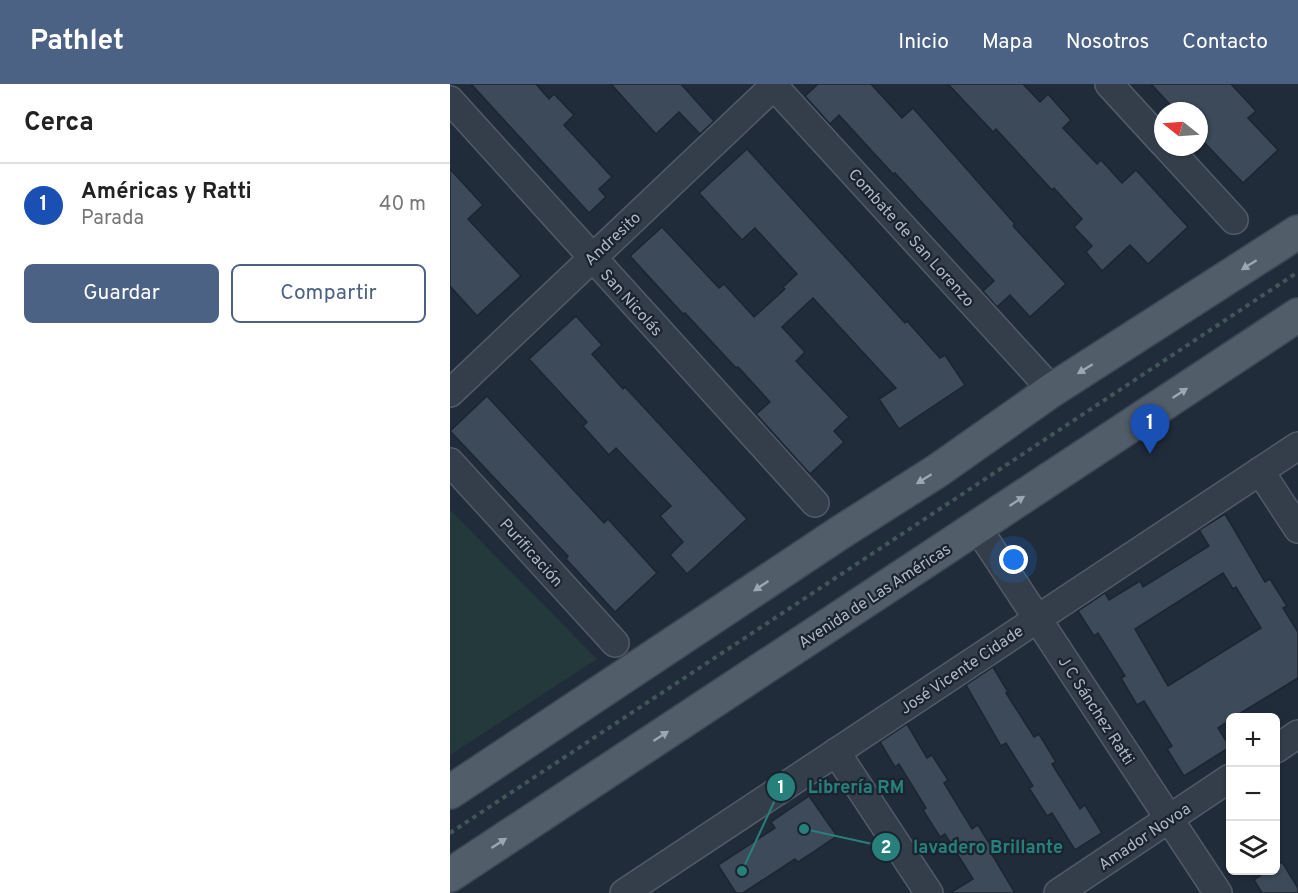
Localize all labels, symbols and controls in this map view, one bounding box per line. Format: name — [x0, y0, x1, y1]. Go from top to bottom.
text: Pathlet — [30, 24, 124, 60]
text: Inicio — [898, 29, 949, 56]
text: Mapa — [982, 29, 1033, 56]
text: Nosotros — [1066, 29, 1149, 56]
text: Contacto — [1182, 29, 1268, 56]
north arrow — [1154, 102, 1208, 156]
text: Cerca — [24, 107, 94, 140]
street label: Combate de San Lorenzo — [843, 165, 978, 312]
text: Américas y Ratti — [81, 179, 252, 206]
text: 1 — [40, 192, 48, 218]
text: 40 m — [379, 192, 426, 218]
text: Parada — [81, 206, 144, 232]
street label: Andresito — [581, 208, 646, 271]
one-way arrow — [1241, 259, 1257, 270]
button: Guardar — [24, 264, 219, 323]
button: Compartir — [231, 264, 426, 323]
street label: San Nicolás — [595, 266, 666, 341]
one-way arrow — [1077, 364, 1093, 375]
one-way arrow — [1171, 387, 1187, 399]
pin: 1 — [1130, 404, 1170, 454]
one-way arrow — [916, 474, 932, 485]
one-way arrow — [1009, 495, 1025, 506]
street label: Purificación — [495, 515, 566, 592]
street label: Avenida de Las Américas — [795, 540, 955, 653]
your location — [999, 545, 1028, 574]
one-way arrow — [753, 580, 769, 592]
street label: José Vicente Cidade — [897, 622, 1028, 719]
street label: J C Sánchez Ratti — [1053, 653, 1138, 769]
map controls — [1226, 713, 1280, 875]
button: + — [1226, 713, 1280, 767]
one-way arrow — [653, 730, 670, 741]
button: − — [1226, 767, 1280, 821]
callout: Librería RM — [766, 769, 917, 805]
text: 1 — [777, 777, 785, 800]
text: Librería RM — [808, 777, 904, 800]
street label: Amador Novoa — [1095, 799, 1195, 876]
button: layers — [1226, 821, 1280, 875]
callout: lavadero Brillante — [871, 829, 1075, 865]
text: 2 — [880, 837, 892, 860]
text: lavadero Brillante — [913, 837, 1063, 860]
one-way arrow — [491, 838, 507, 849]

